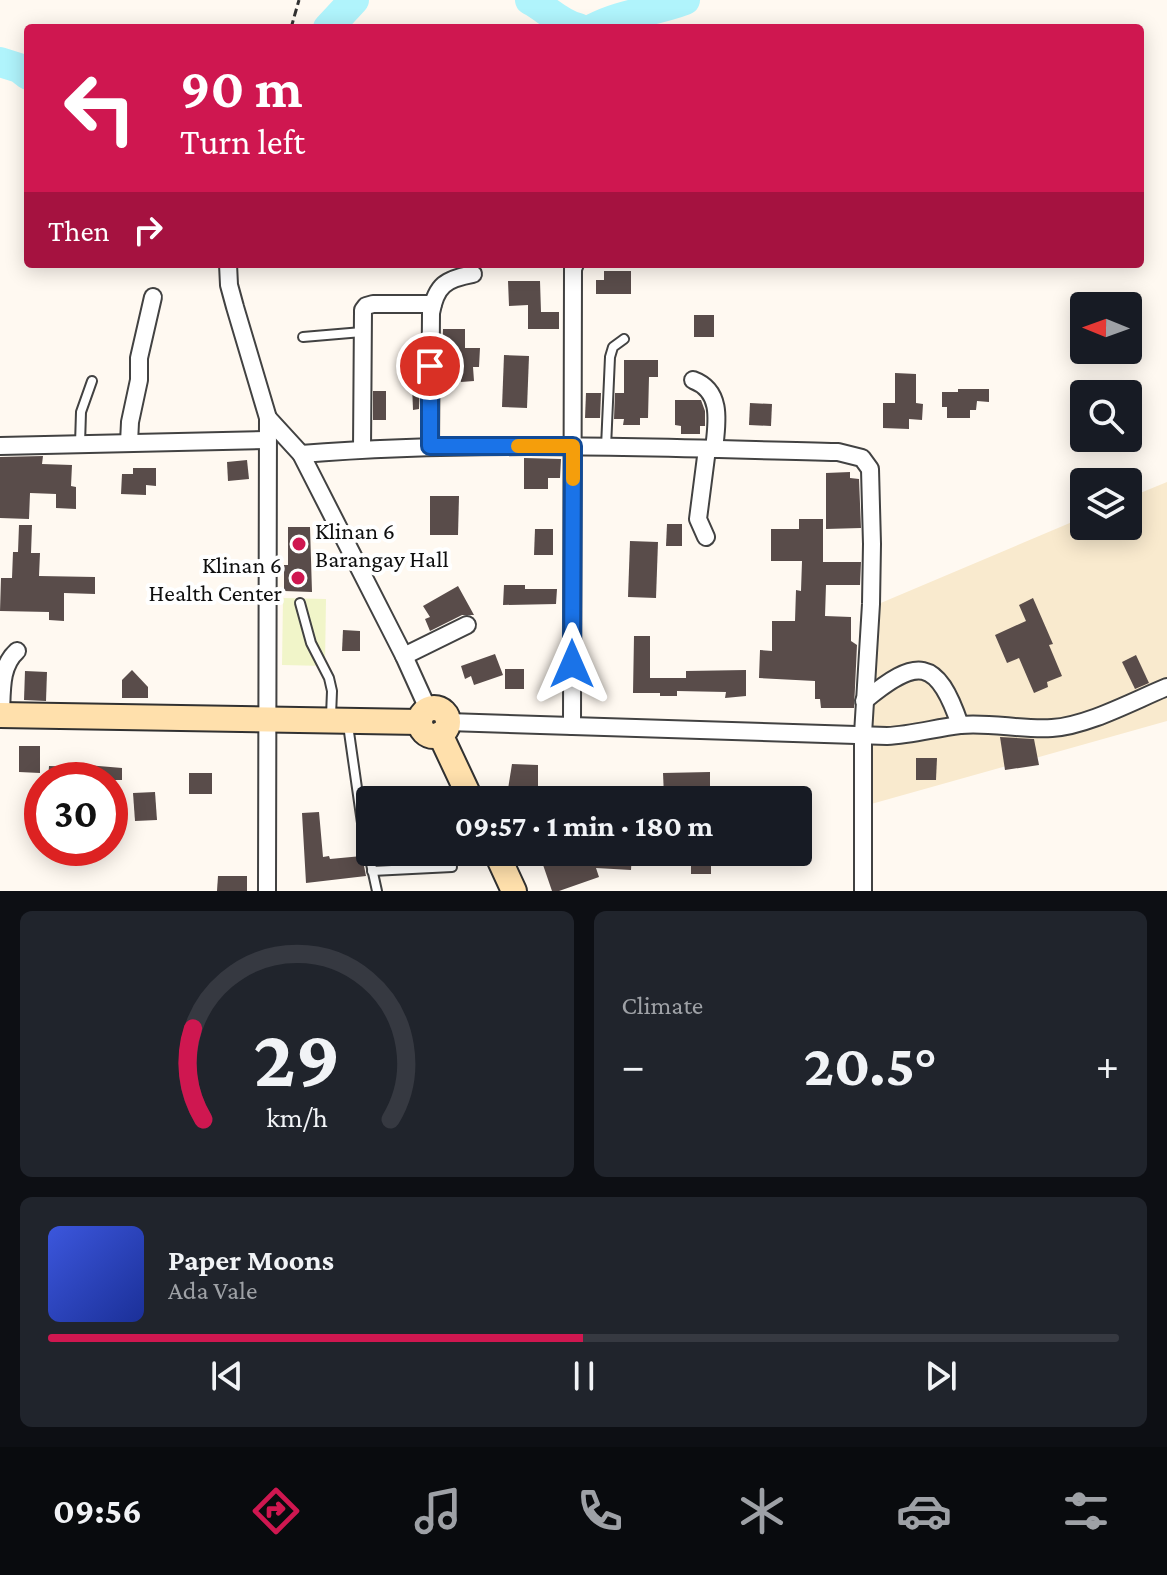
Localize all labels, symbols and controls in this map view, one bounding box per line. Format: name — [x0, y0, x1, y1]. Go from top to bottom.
icon: left — [48, 56, 152, 160]
text: 90 m — [180, 57, 303, 119]
text: Turn left — [180, 122, 305, 162]
icon: right — [126, 208, 170, 252]
text: Then — [48, 214, 110, 247]
north arrow — [1070, 292, 1142, 364]
map controls — [1070, 292, 1142, 540]
pin — [396, 332, 464, 400]
icon: arrive — [408, 344, 452, 388]
button: search — [1070, 380, 1142, 452]
button: layers — [1070, 468, 1142, 540]
place label: Klinan 6 Barangay Hall — [315, 517, 449, 572]
marker: Klinan 6 Barangay Hall — [290, 535, 308, 553]
place label: Klinan 6 Health Center — [149, 551, 282, 606]
marker: Klinan 6 Health Center — [289, 569, 307, 587]
position arrow — [530, 622, 614, 706]
speed limit sign: 30 — [24, 762, 128, 866]
text: 09:57 · 1 min · 180 m — [455, 809, 713, 842]
text: Climate — [622, 991, 703, 1020]
text: 29 — [253, 1011, 340, 1104]
text: 20.5° — [803, 1031, 937, 1098]
text: − — [622, 1041, 645, 1089]
text: + — [1096, 1041, 1119, 1089]
text: km/h — [266, 1101, 328, 1133]
text: Paper Moons — [168, 1243, 334, 1276]
text: Ada Vale — [168, 1276, 257, 1305]
icon: previous — [205, 1354, 249, 1398]
icon: pause — [562, 1354, 606, 1398]
icon: next — [919, 1354, 963, 1398]
icon: directions — [248, 1483, 304, 1539]
icon: music — [410, 1483, 466, 1539]
icon: phone — [572, 1483, 628, 1539]
icon: climate — [734, 1483, 790, 1539]
icon: car — [896, 1483, 952, 1539]
icon: filters — [1058, 1483, 1114, 1539]
text: 09:56 — [53, 1491, 142, 1531]

